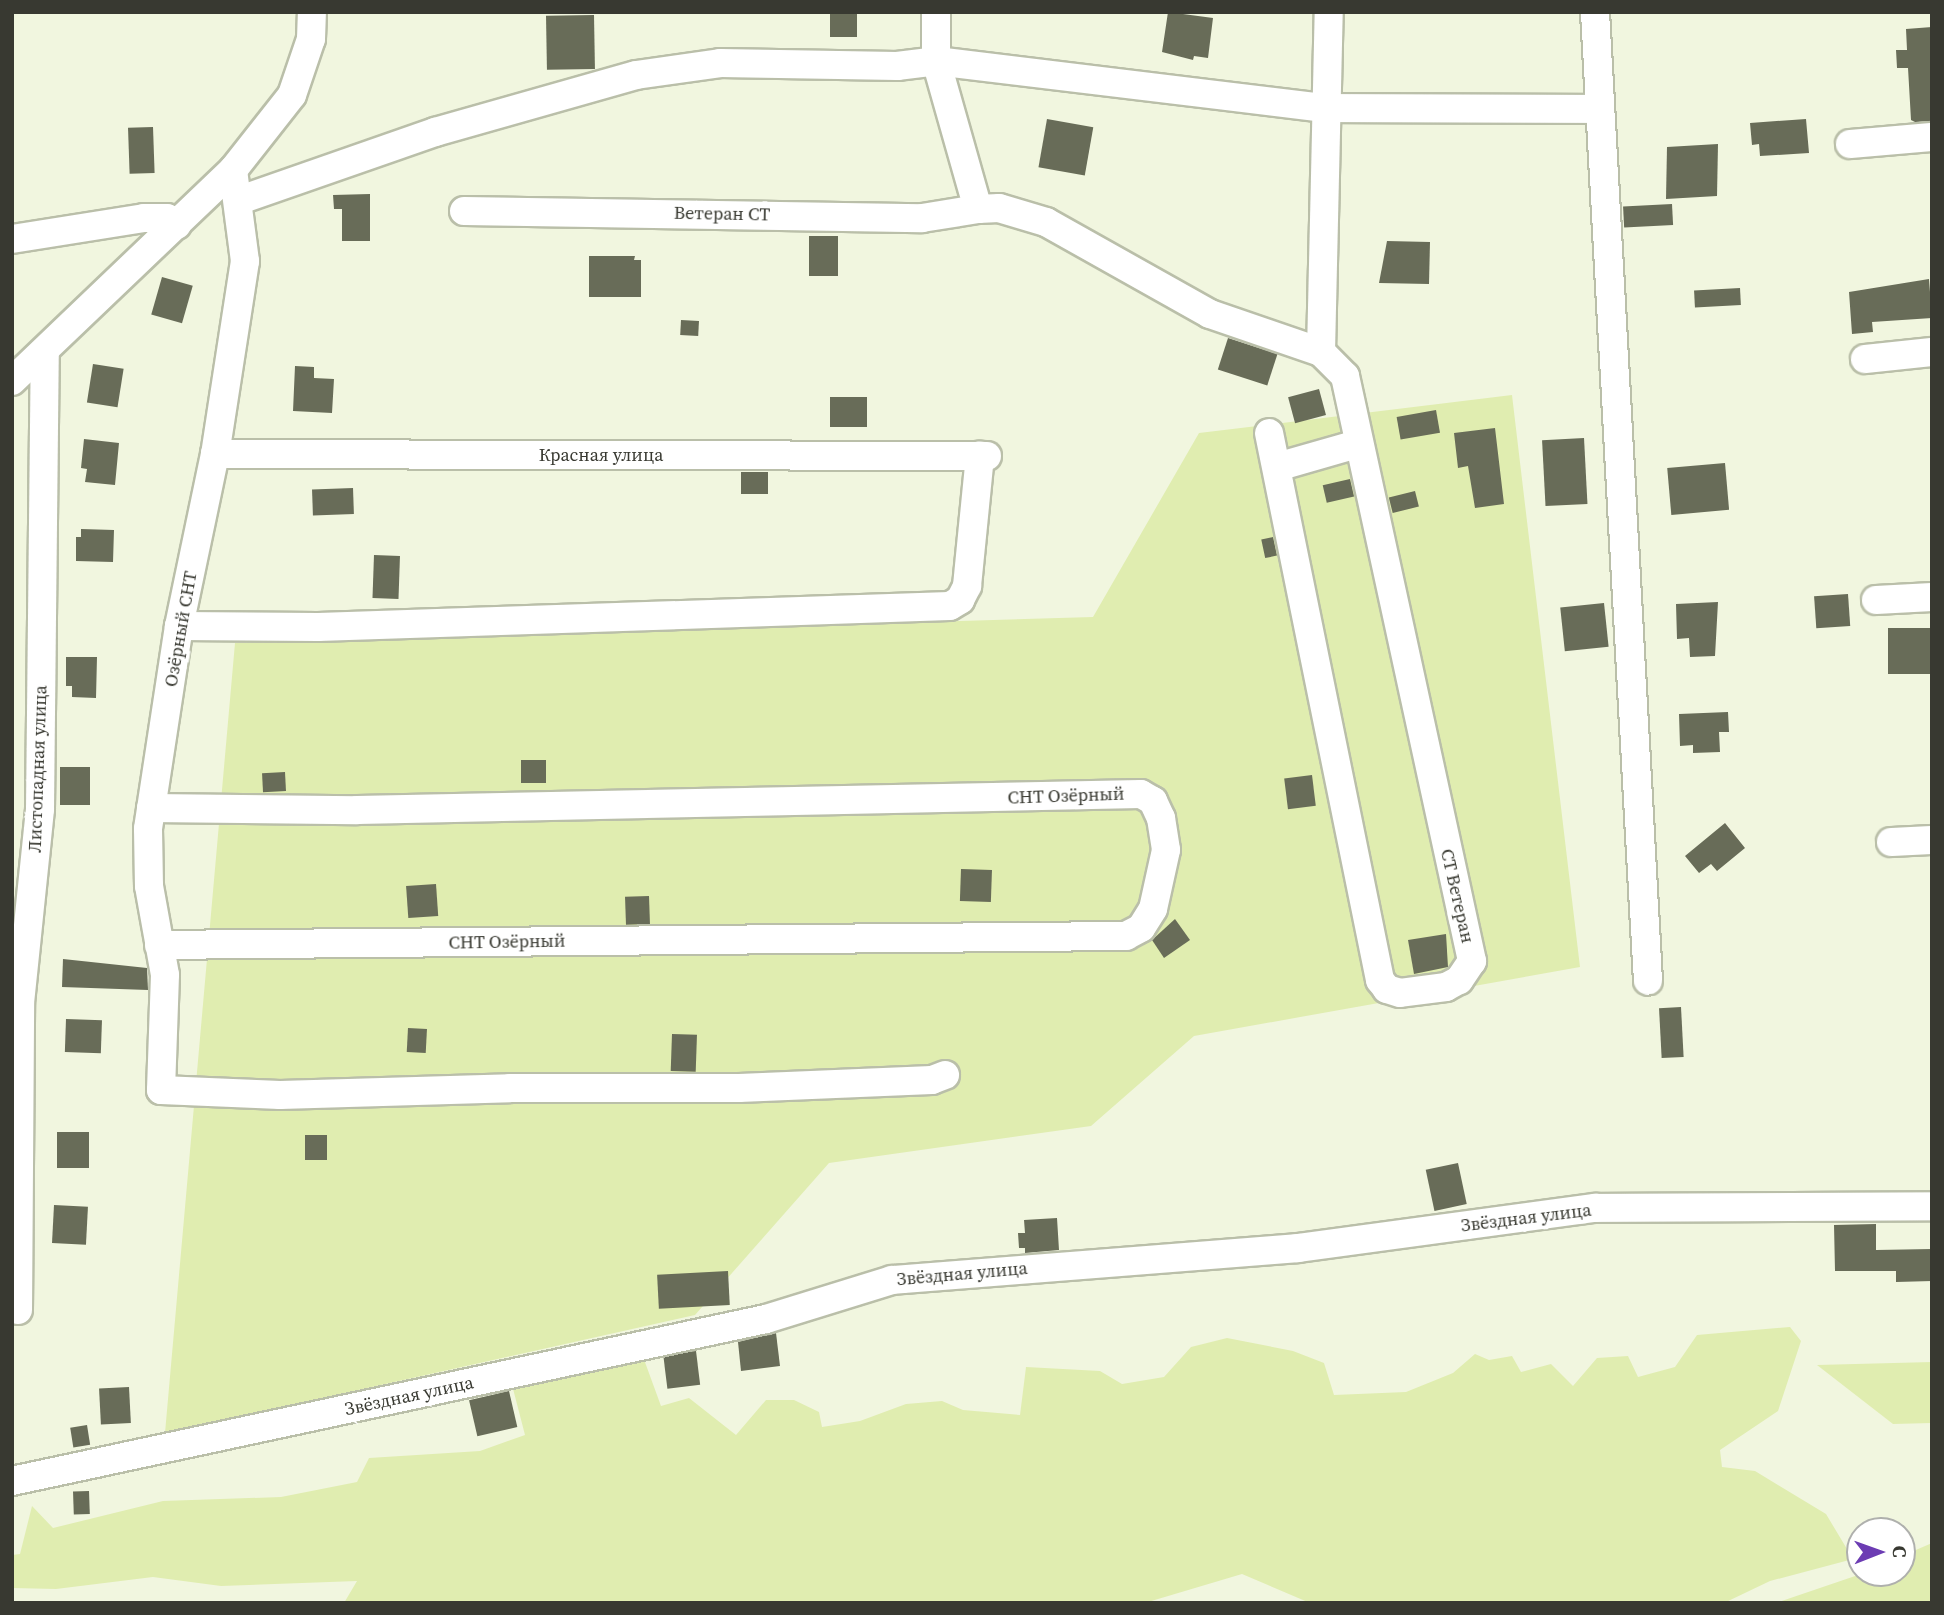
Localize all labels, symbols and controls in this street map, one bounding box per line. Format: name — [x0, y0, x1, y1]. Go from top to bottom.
street label: Ветеран СТ — [674, 202, 770, 226]
street label: Красная улица — [539, 444, 663, 466]
street label: Озёрный СНТ — [160, 569, 202, 689]
street label: Листопадная улица — [24, 685, 52, 853]
street label: СНТ Озёрный — [1007, 783, 1125, 809]
street label: СТ Ветеран — [1436, 847, 1478, 945]
street label: СНТ Озёрный — [448, 930, 566, 954]
street label: Звёздная улица — [1460, 1199, 1592, 1237]
street label: Звёздная улица — [896, 1258, 1028, 1290]
street label: Звёздная улица — [343, 1372, 475, 1420]
north arrow — [1846, 1517, 1916, 1587]
text: С — [1887, 1546, 1913, 1558]

